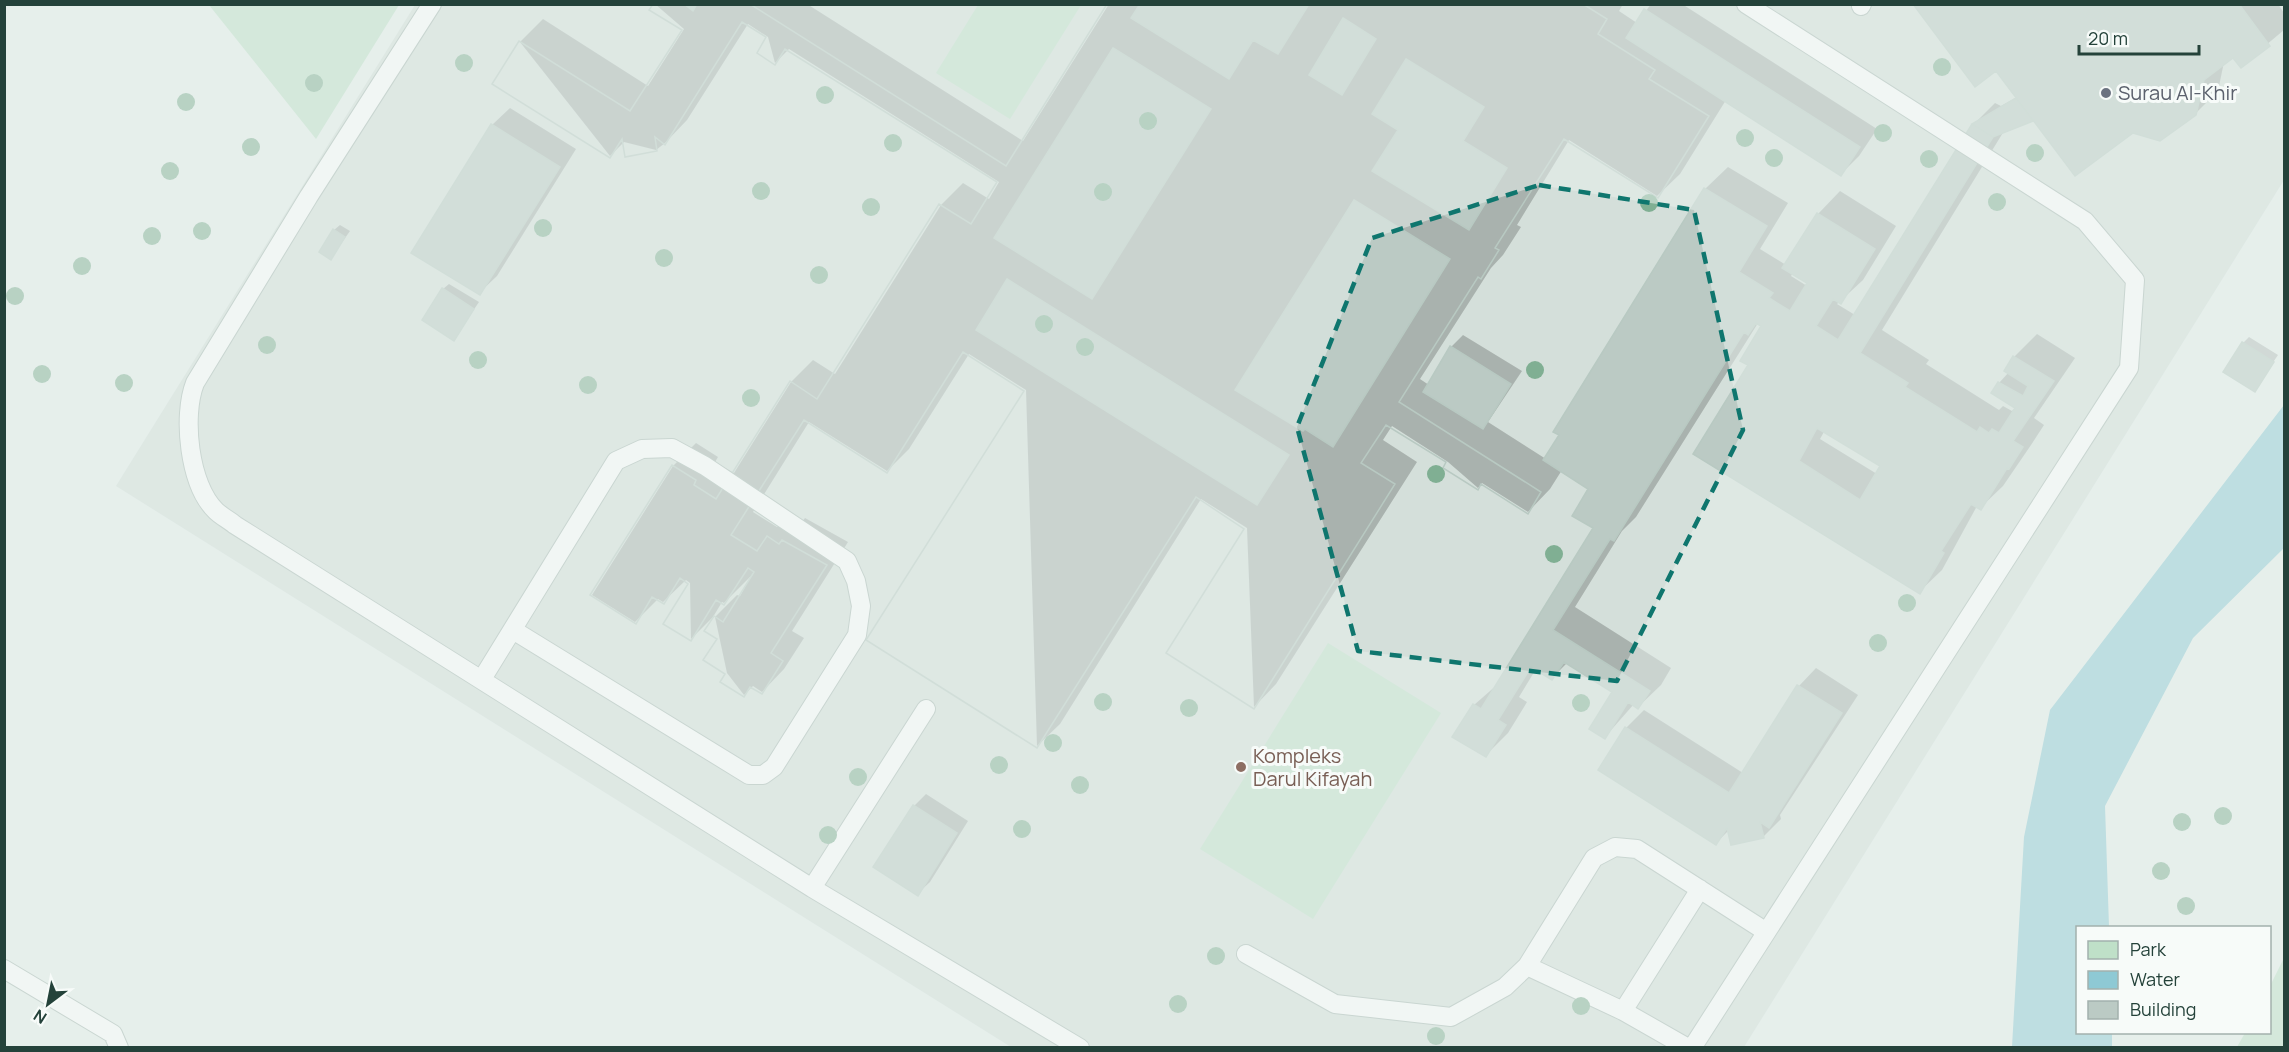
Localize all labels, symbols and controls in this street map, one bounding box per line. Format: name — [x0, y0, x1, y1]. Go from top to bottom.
scale bar — [2079, 18, 2199, 56]
text: 20 m — [2088, 26, 2128, 50]
place label: Surau Al-Khir — [2118, 79, 2237, 106]
marker: Surau Al-Khir — [2099, 86, 2113, 100]
place label: Kompleks Darul Kifayah — [1253, 742, 1372, 792]
marker: Kompleks Darul Kifayah — [1234, 760, 1248, 774]
legend — [2076, 926, 2271, 1034]
text: Park — [2130, 937, 2167, 961]
text: Water — [2130, 967, 2180, 991]
north arrow — [18, 974, 78, 1034]
text: Building — [2130, 997, 2196, 1021]
text: N — [29, 1004, 51, 1029]

